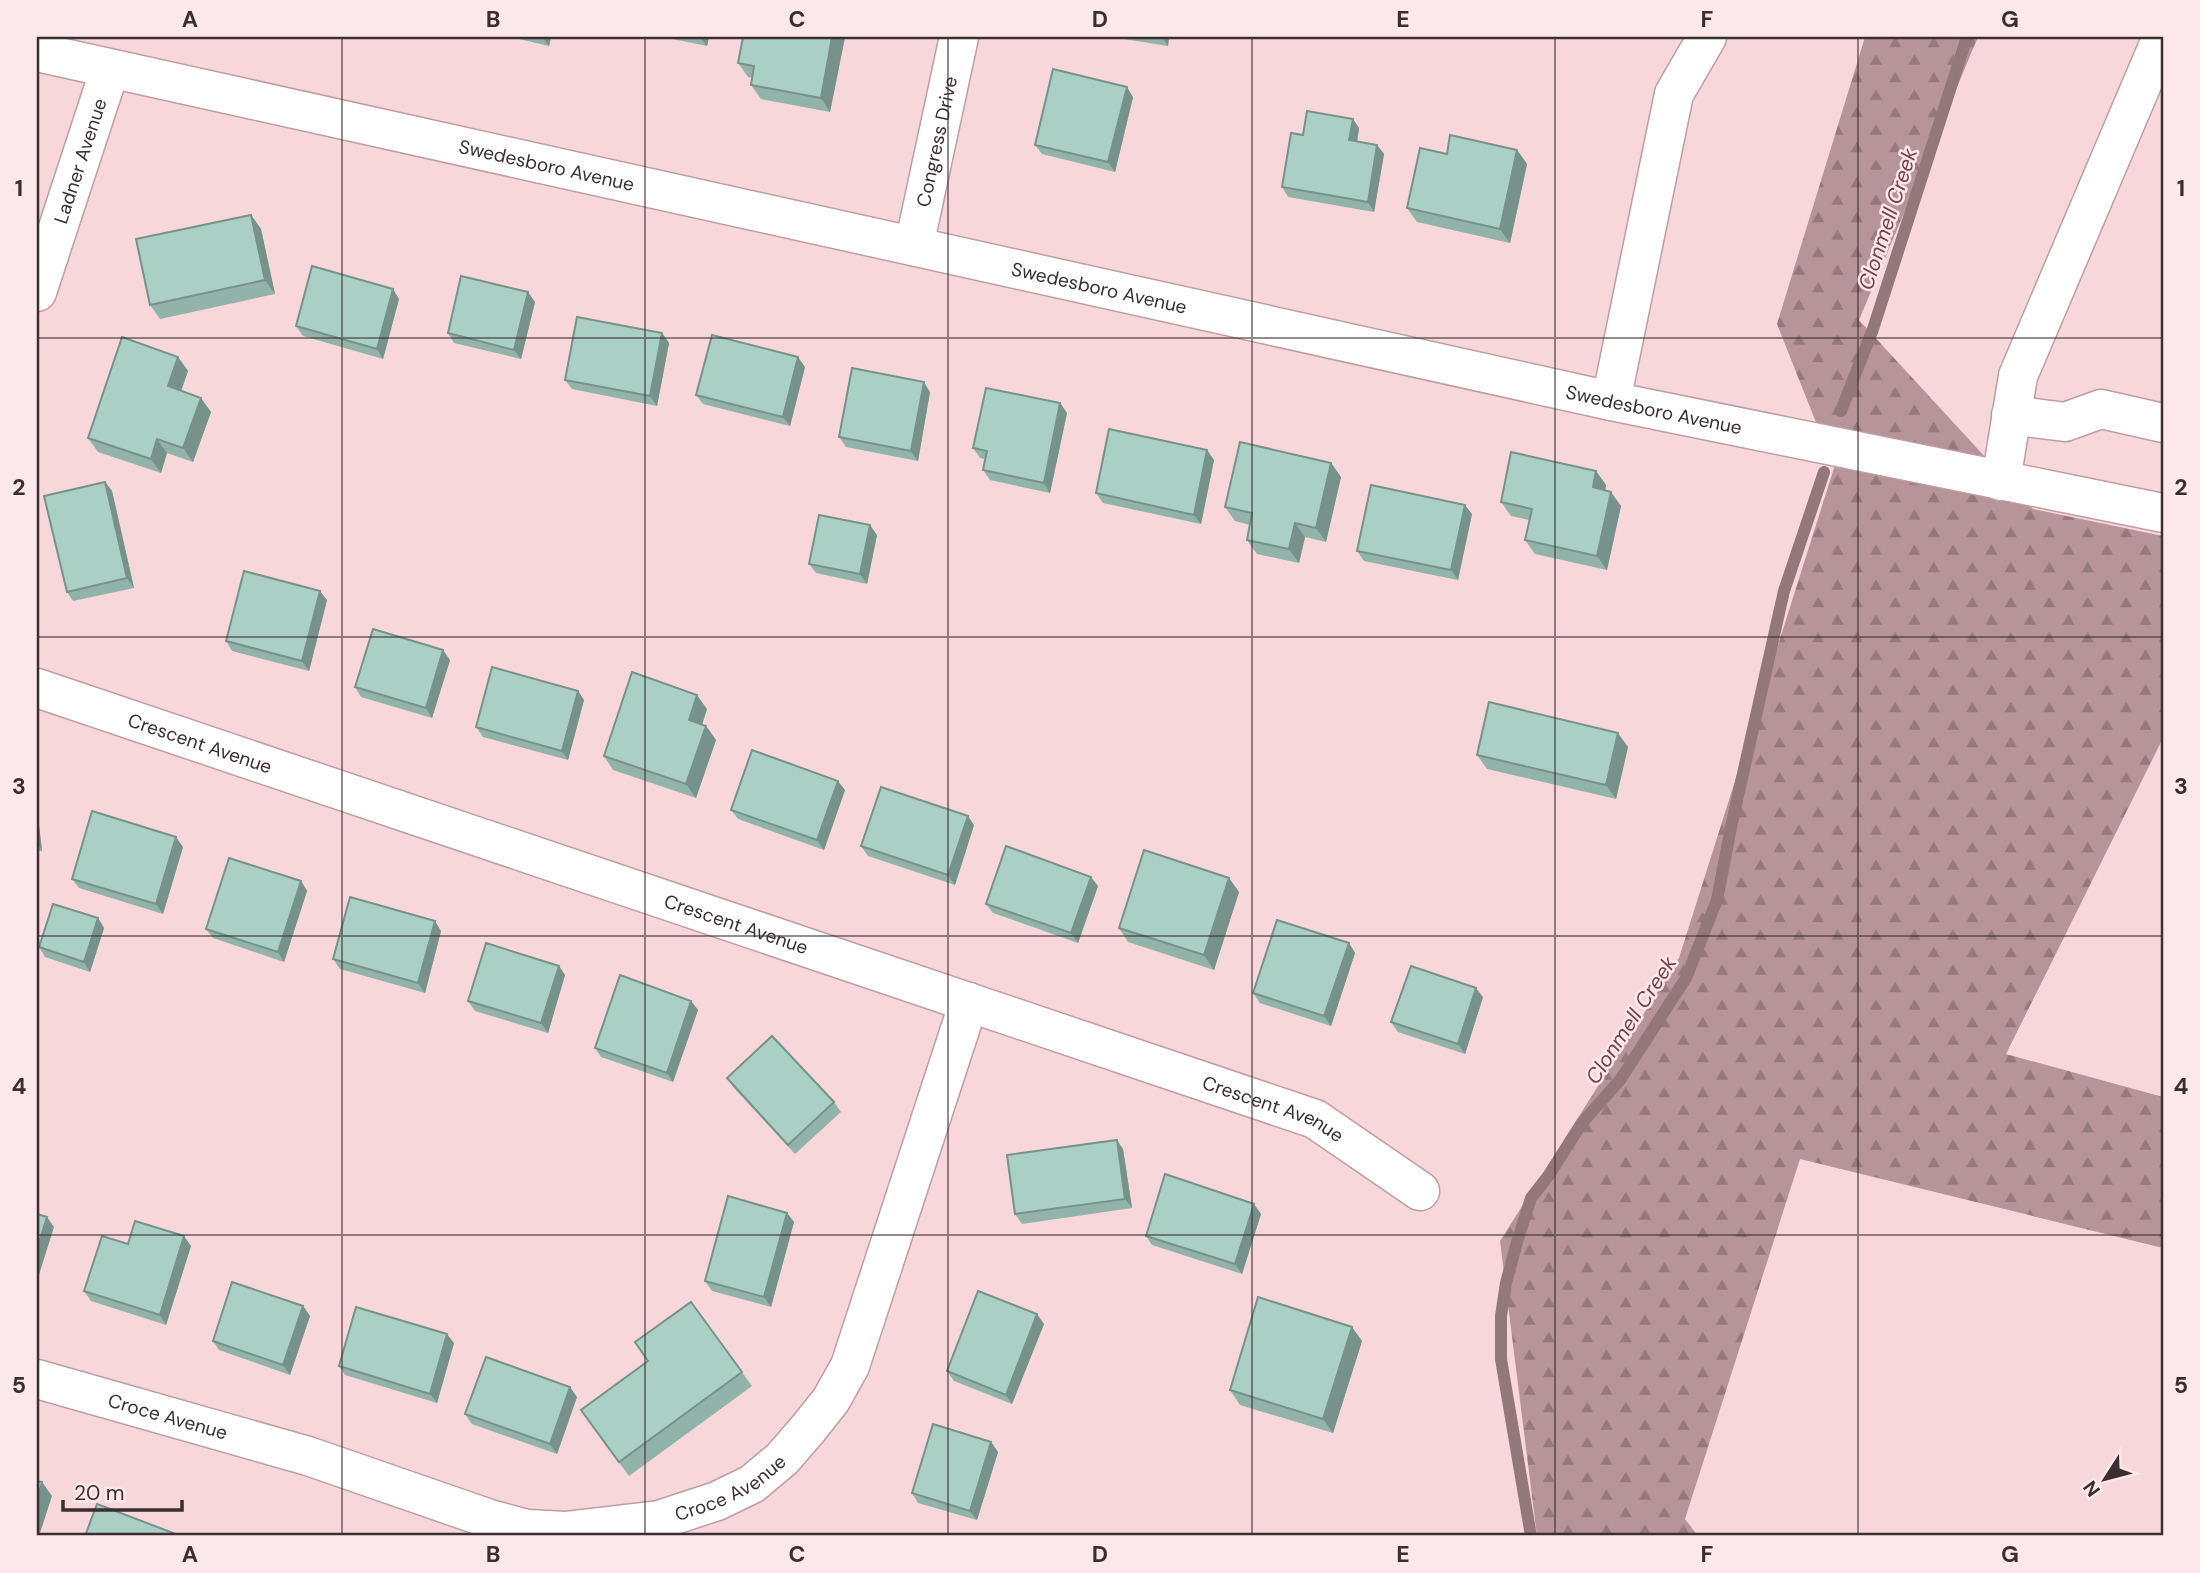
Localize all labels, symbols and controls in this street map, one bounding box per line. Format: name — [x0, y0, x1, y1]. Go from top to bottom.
text: A — [182, 4, 198, 34]
text: B — [486, 4, 500, 34]
text: C — [789, 4, 805, 34]
text: D — [1092, 4, 1108, 34]
text: E — [1396, 4, 1410, 34]
text: F — [1701, 4, 1714, 34]
text: G — [2001, 4, 2019, 34]
street label: Congress Drive — [911, 74, 963, 209]
street label: Ladner Avenue — [48, 95, 113, 227]
street label: Swedesboro Avenue — [456, 134, 637, 197]
water label: Clonmell Creek — [1852, 144, 1924, 293]
text: 1 — [15, 173, 23, 203]
text: 1 — [2177, 173, 2185, 203]
street label: Swedesboro Avenue — [1009, 256, 1189, 320]
street label: Swedesboro Avenue — [1564, 379, 1744, 440]
text: 2 — [12, 472, 26, 502]
text: 2 — [2174, 472, 2188, 502]
street label: Crescent Avenue — [125, 708, 275, 779]
text: 3 — [12, 771, 26, 801]
text: 3 — [2174, 771, 2188, 801]
street label: Crescent Avenue — [661, 888, 811, 960]
water label: Clonmell Creek — [1579, 950, 1683, 1089]
street label: Crescent Avenue — [1199, 1070, 1349, 1148]
text: 4 — [12, 1071, 27, 1101]
text: 4 — [2174, 1071, 2189, 1101]
text: 5 — [12, 1370, 26, 1400]
text: 5 — [2174, 1370, 2188, 1400]
street label: Croce Avenue — [105, 1388, 230, 1445]
north arrow — [2070, 1444, 2140, 1514]
street label: Croce Avenue — [672, 1449, 791, 1527]
scale bar — [63, 1468, 182, 1512]
text: N — [2077, 1476, 2106, 1502]
text: 20 m — [74, 1479, 125, 1507]
text: A — [182, 1539, 198, 1569]
text: B — [486, 1539, 500, 1569]
text: C — [789, 1539, 805, 1569]
text: D — [1092, 1539, 1108, 1569]
text: E — [1396, 1539, 1410, 1569]
text: F — [1701, 1539, 1714, 1569]
text: G — [2001, 1539, 2019, 1569]

